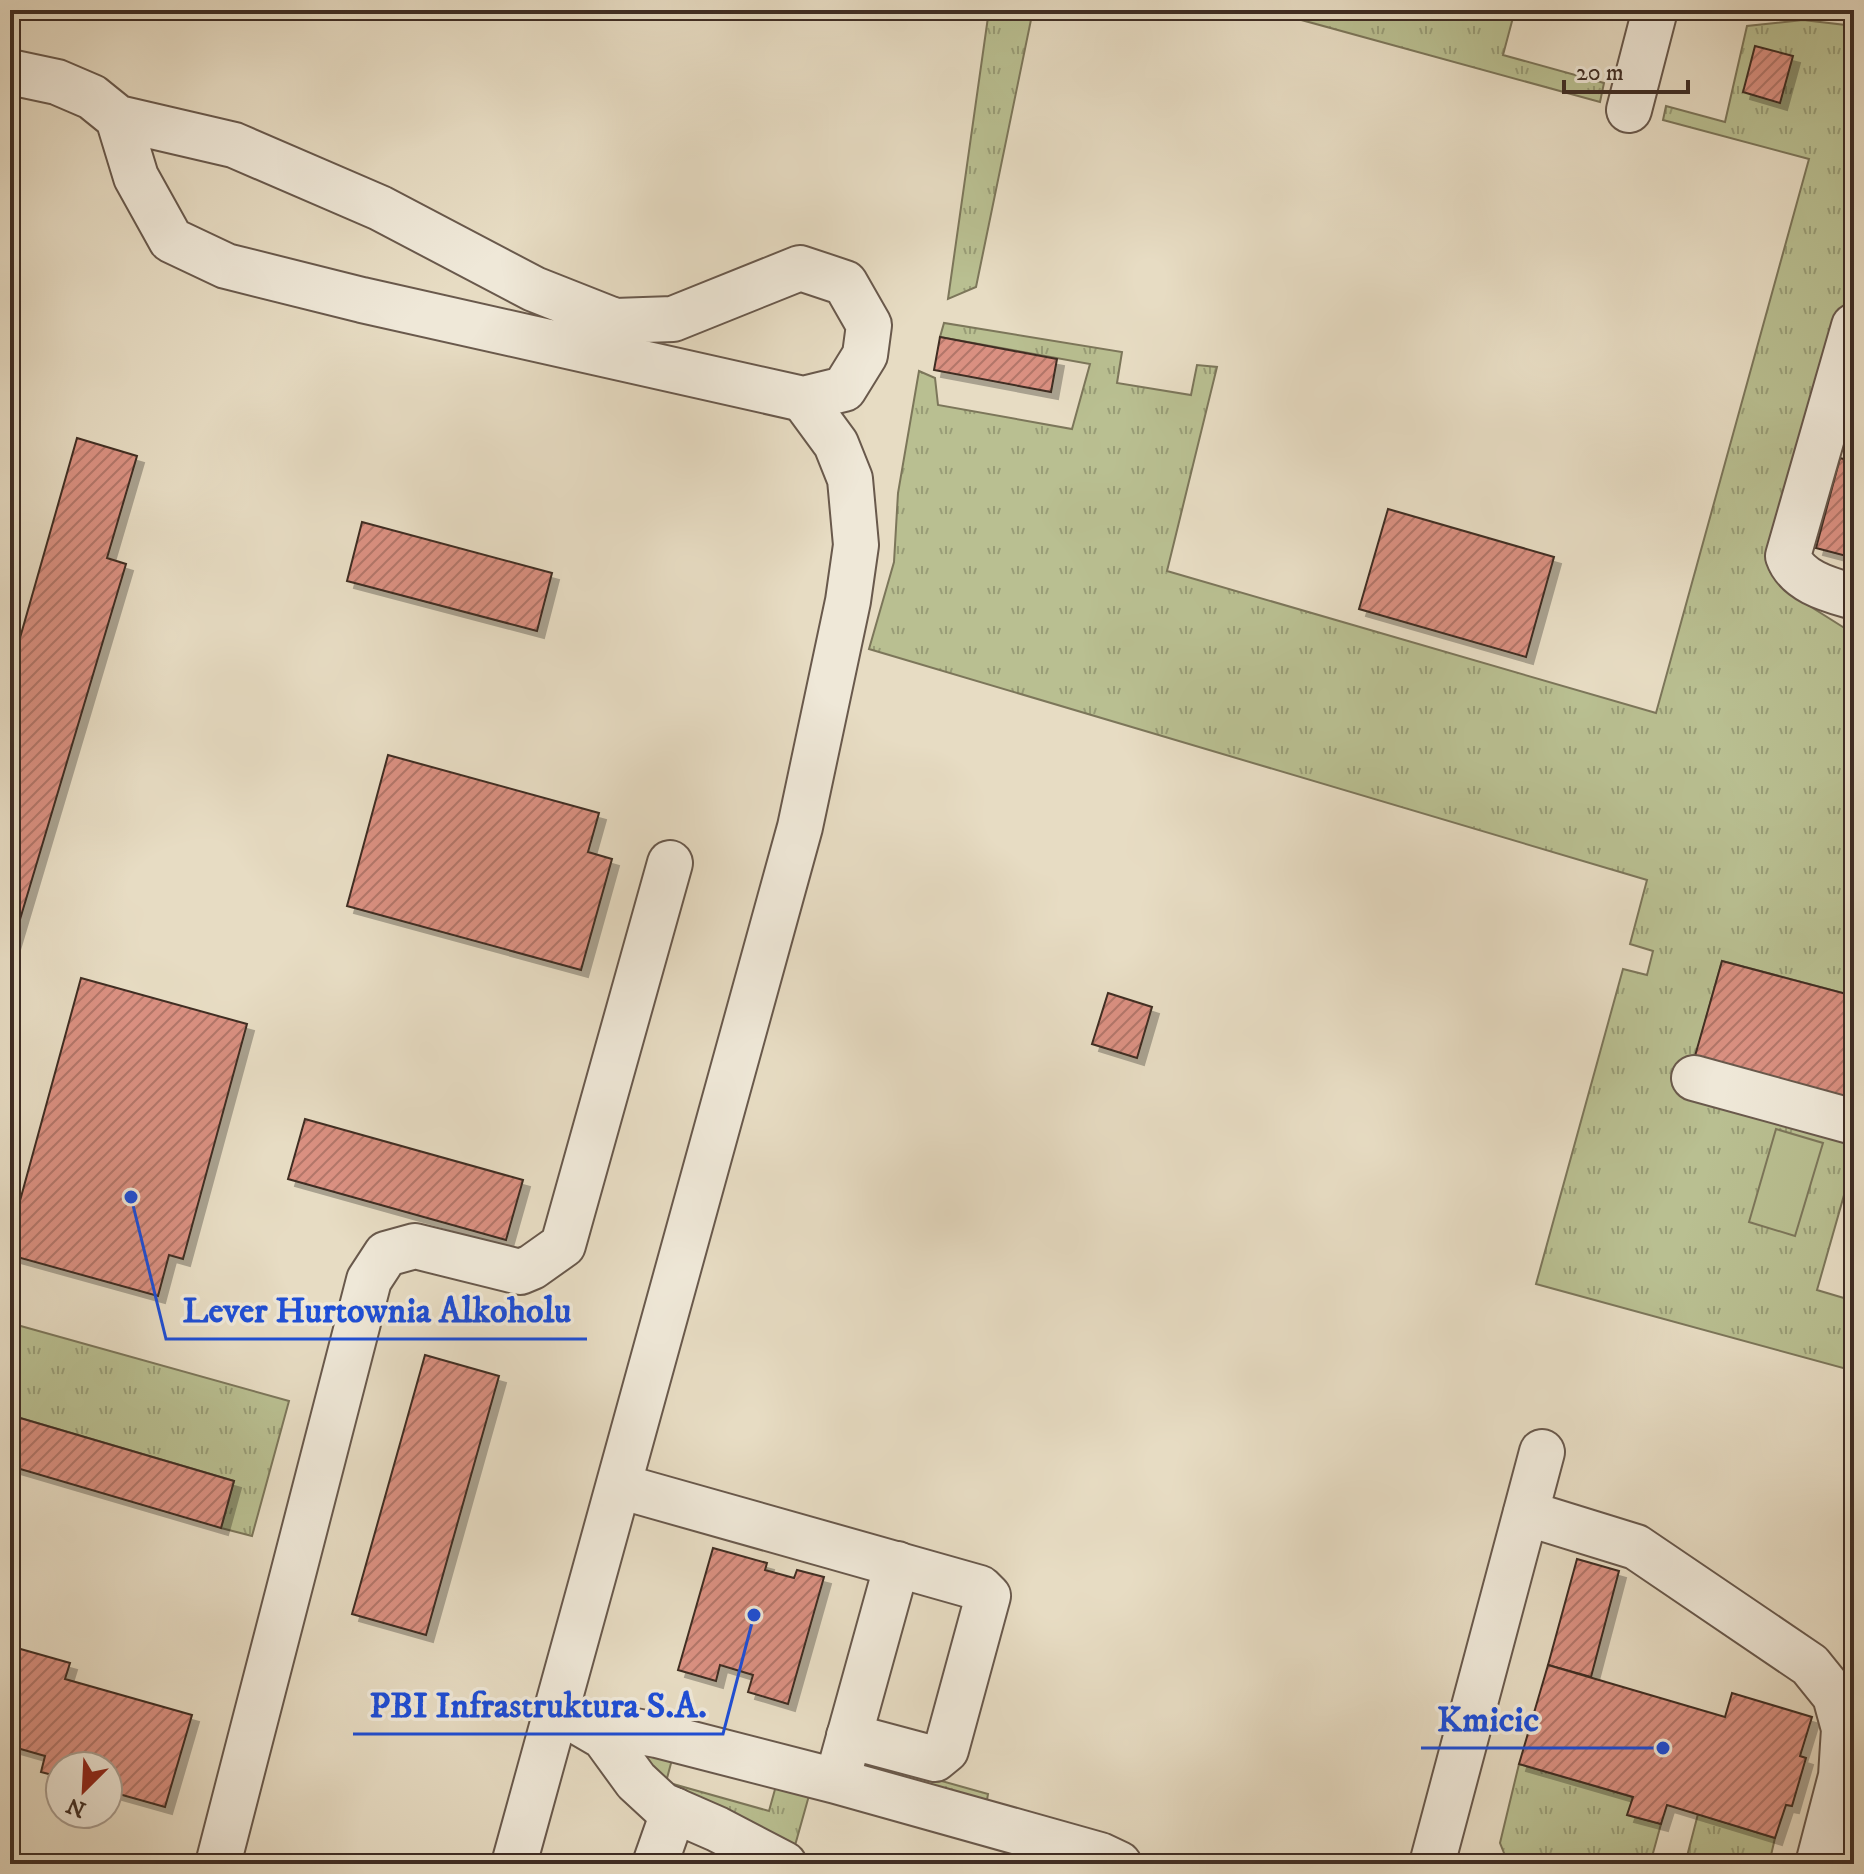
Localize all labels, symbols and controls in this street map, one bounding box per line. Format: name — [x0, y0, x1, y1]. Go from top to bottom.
scale bar — [1564, 44, 1688, 94]
text: 20 m — [1576, 58, 1624, 88]
callout: Lever Hurtownia Alkoholu — [166, 1279, 587, 1339]
text: Lever Hurtownia Alkoholu — [183, 1289, 571, 1334]
callout: PBI Infrastruktura S.A. — [353, 1674, 723, 1734]
text: PBI Infrastruktura S.A. — [369, 1684, 707, 1729]
callout: Kmicic — [1421, 1688, 1555, 1748]
text: Kmicic — [1437, 1698, 1539, 1743]
north arrow — [44, 1750, 124, 1830]
text: N — [63, 1791, 90, 1823]

